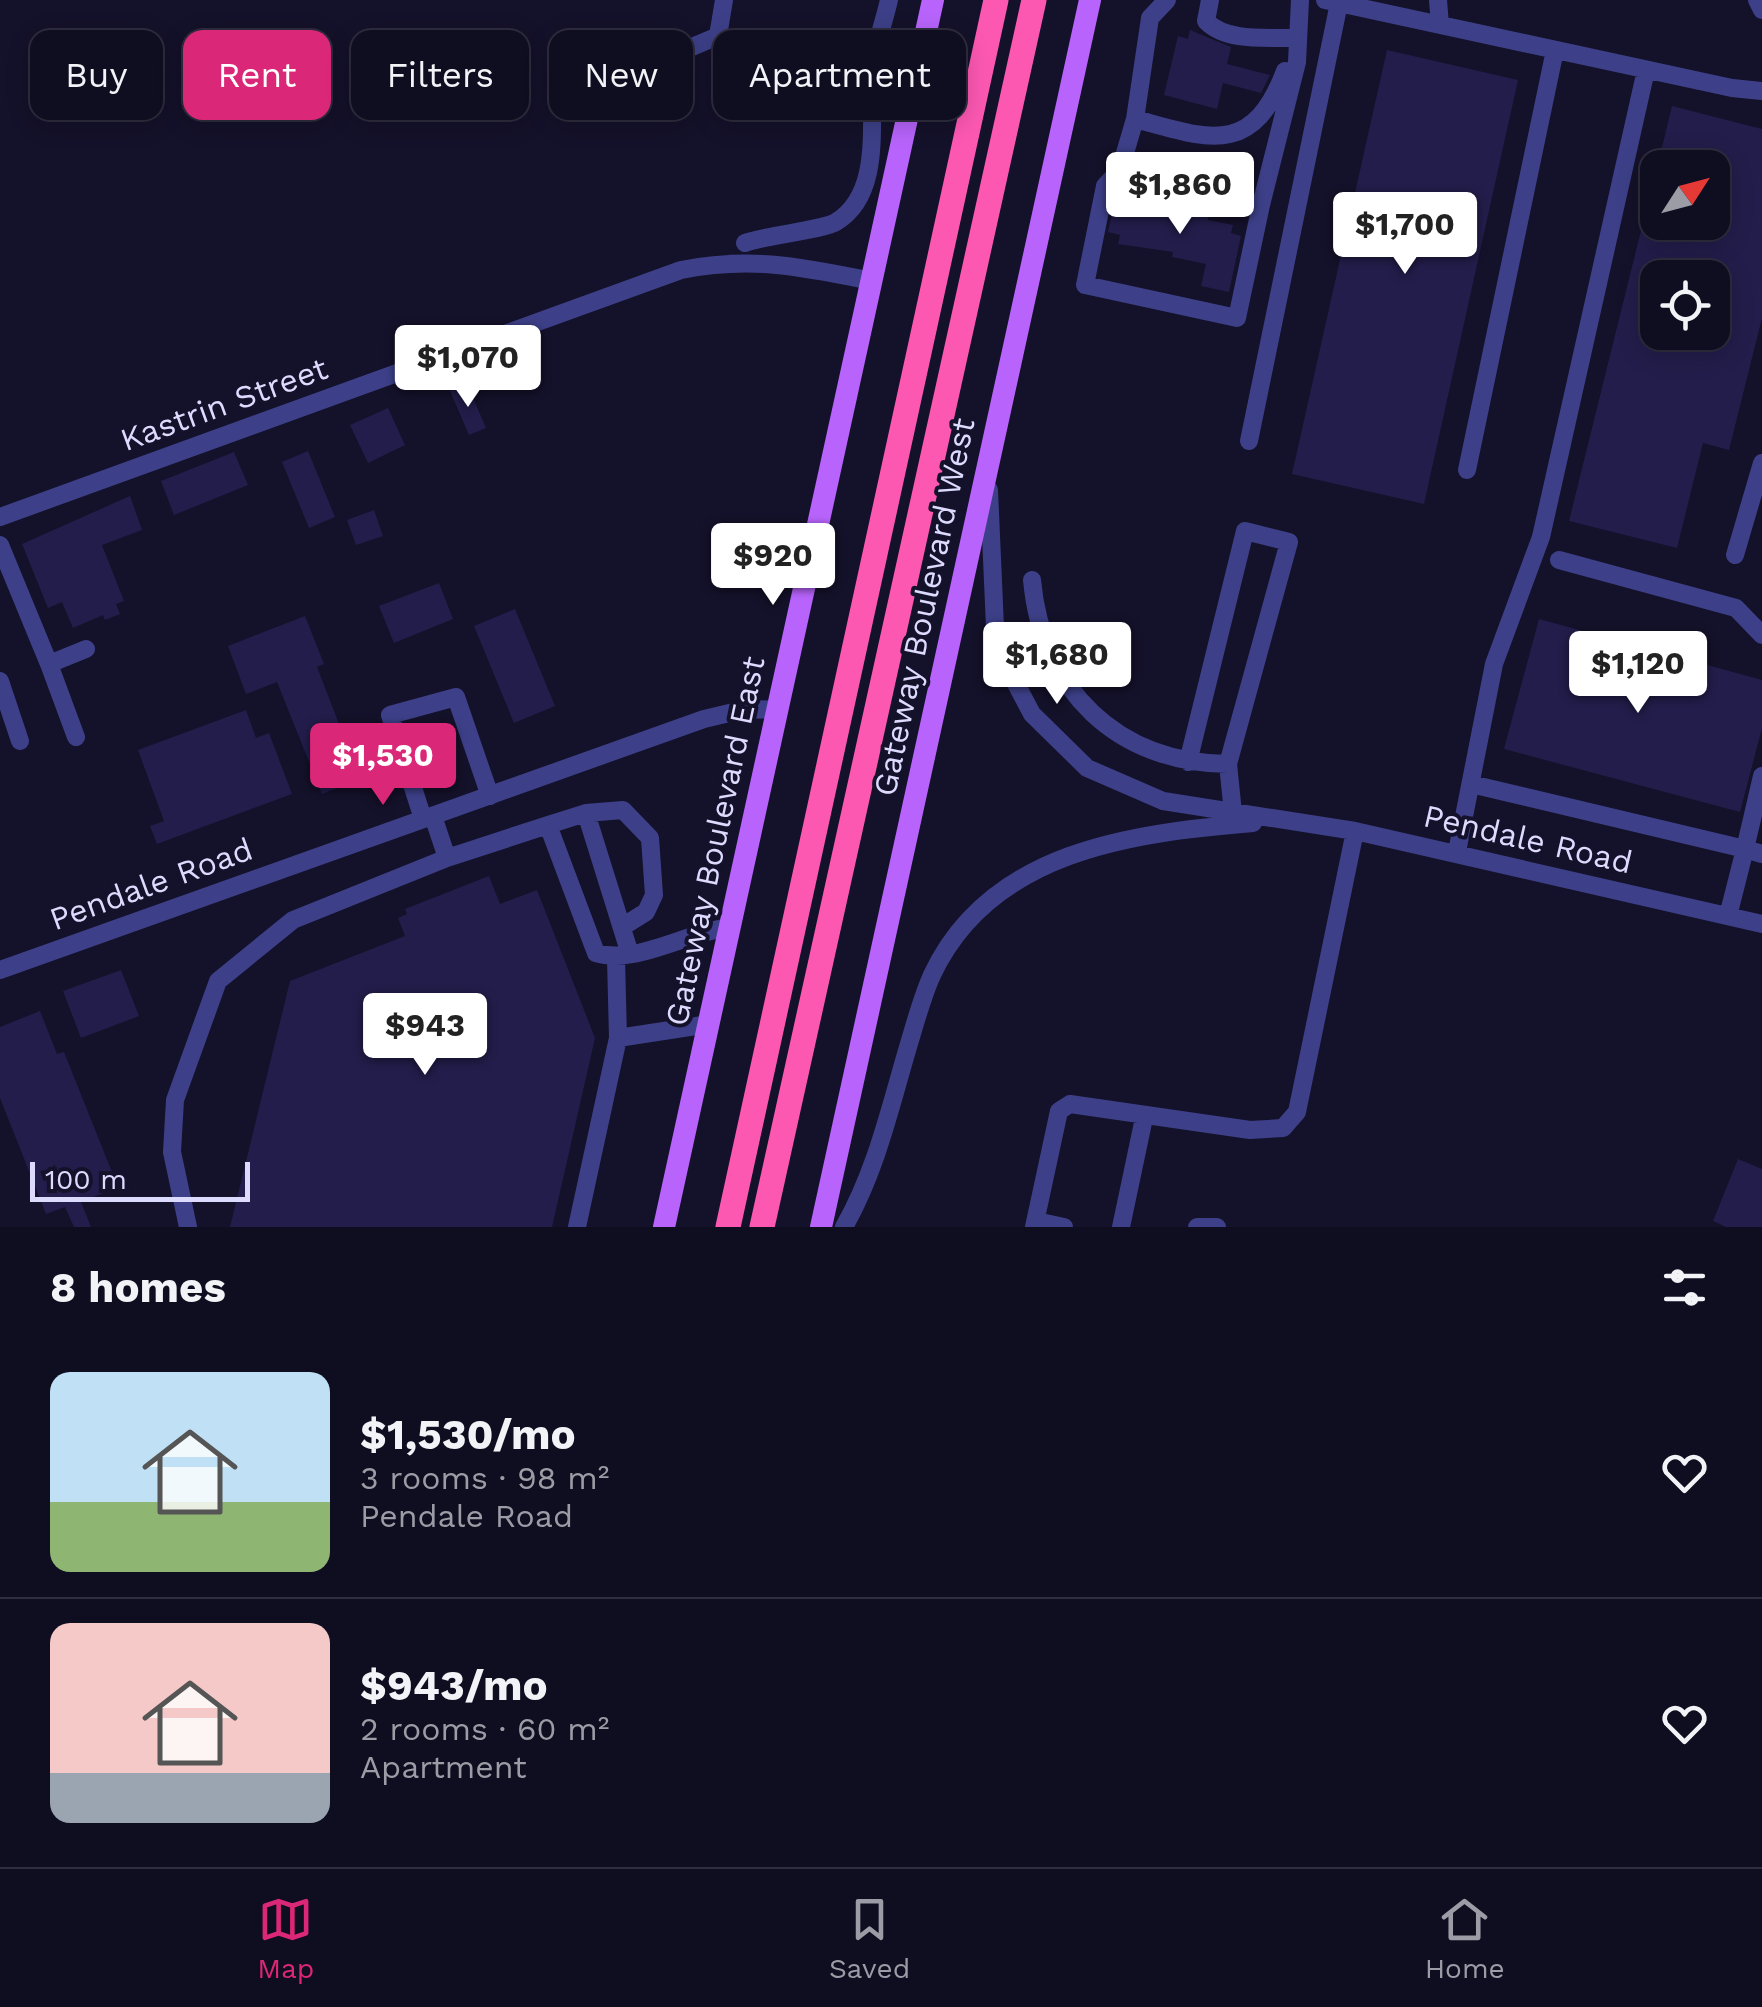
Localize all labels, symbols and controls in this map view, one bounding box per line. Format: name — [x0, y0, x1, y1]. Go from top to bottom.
chip: Buy — [30, 30, 163, 120]
chip: Rent — [183, 30, 331, 120]
chip: Filters — [351, 30, 529, 120]
chip: New — [549, 30, 693, 120]
chip: Apartment — [713, 30, 966, 120]
north arrow — [1640, 150, 1730, 240]
map controls — [1640, 150, 1730, 350]
pin: $1,860 — [1099, 152, 1261, 237]
text: $1,860 — [1128, 165, 1232, 203]
pin: $1,700 — [1324, 192, 1486, 277]
text: $1,700 — [1355, 205, 1455, 243]
button: locate — [1640, 260, 1730, 350]
pin: $1,070 — [387, 325, 549, 410]
text: $1,070 — [417, 338, 519, 376]
street label: Kastrin Street — [115, 349, 333, 459]
street label: Gateway Boulevard West — [865, 415, 983, 799]
pin: $920 — [714, 523, 832, 608]
text: $920 — [733, 536, 813, 574]
pin: $1,680 — [976, 622, 1138, 707]
pin: $1,120 — [1557, 631, 1719, 716]
text: $1,680 — [1005, 635, 1109, 673]
text: $1,120 — [1591, 644, 1685, 682]
street label: Gateway Boulevard East — [657, 653, 773, 1029]
pin: $1,530 — [302, 723, 464, 808]
text: $1,530 — [332, 736, 434, 774]
street label: Pendale Road — [1420, 797, 1636, 881]
street label: Pendale Road — [44, 830, 258, 938]
pin: $943 — [366, 993, 484, 1078]
text: $943 — [385, 1006, 465, 1044]
scale bar — [30, 1157, 250, 1202]
text: 100 m — [45, 1163, 127, 1196]
icon: filters — [1657, 1260, 1712, 1315]
text: 8 homes — [50, 1263, 226, 1312]
text: $1,530/mo — [360, 1410, 576, 1459]
icon: home — [130, 1412, 250, 1532]
icon: heart — [1657, 1445, 1712, 1500]
text: 3 rooms · 98 m² — [360, 1459, 609, 1497]
text: Pendale Road — [360, 1497, 573, 1535]
text: $943/mo — [360, 1661, 548, 1710]
icon: home — [130, 1663, 250, 1783]
icon: heart — [1657, 1696, 1712, 1751]
text: 2 rooms · 60 m² — [360, 1710, 609, 1748]
text: Apartment — [360, 1748, 527, 1786]
tab: Map — [257, 1892, 314, 1985]
tab: Saved — [829, 1892, 910, 1985]
tab: Home — [1425, 1892, 1505, 1985]

